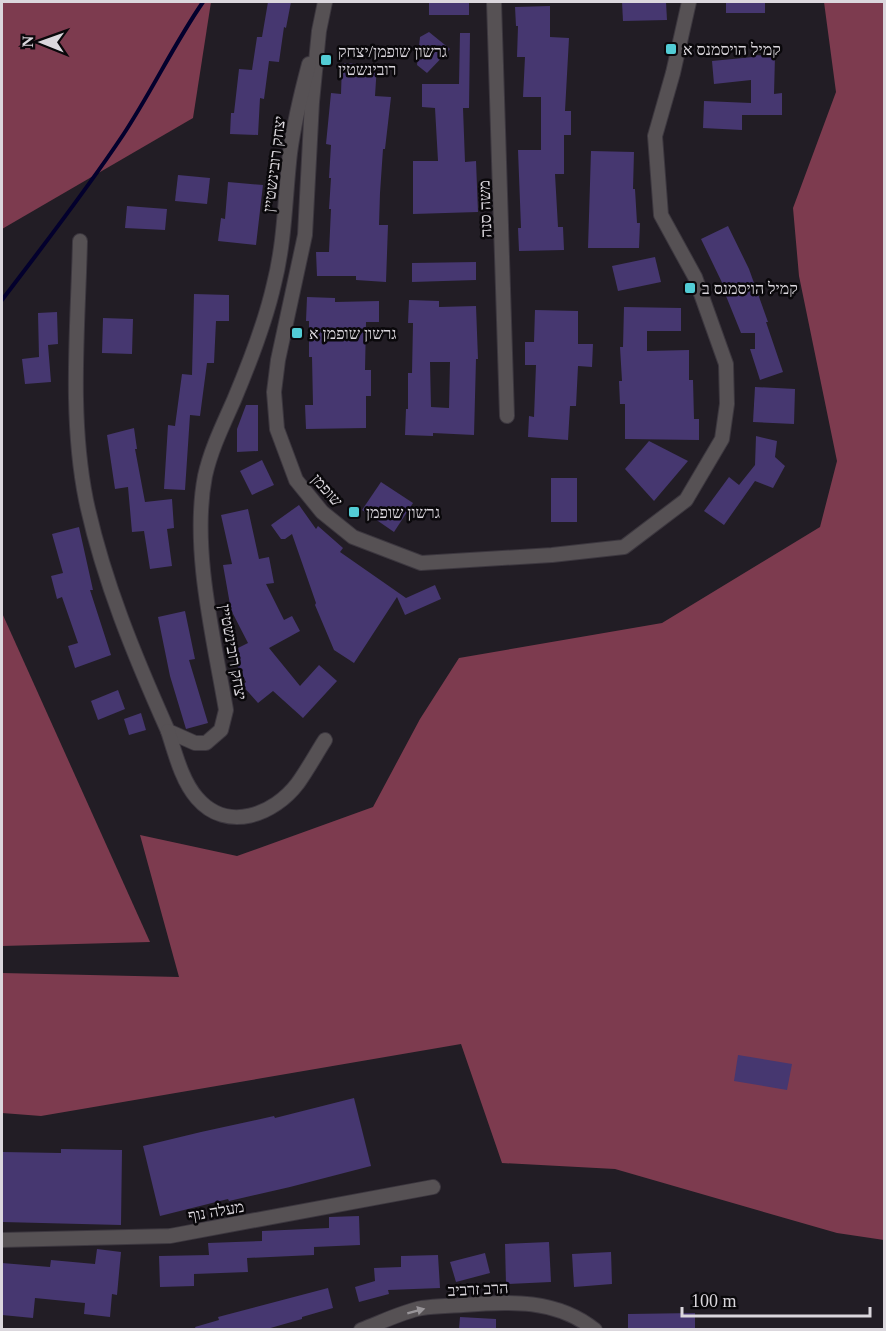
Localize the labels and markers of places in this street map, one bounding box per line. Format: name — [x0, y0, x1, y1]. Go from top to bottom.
place label: קמיל הויסמנס א — [683, 41, 781, 58]
marker: קמיל הויסמנס א — [664, 42, 678, 56]
place label: גרשון שופמן/יצחק רובינשטין — [338, 43, 447, 78]
marker: גרשון שופמן/יצחק רובינשטין — [319, 53, 333, 67]
place label: קמיל הויסמנס ב — [702, 280, 798, 297]
marker: קמיל הויסמנס ב — [683, 281, 697, 295]
place label: גרשון שופמן א — [309, 325, 397, 342]
marker: גרשון שופמן א — [290, 326, 304, 340]
place label: גרשון שופמן — [366, 504, 440, 521]
marker: גרשון שופמן — [347, 505, 361, 519]

